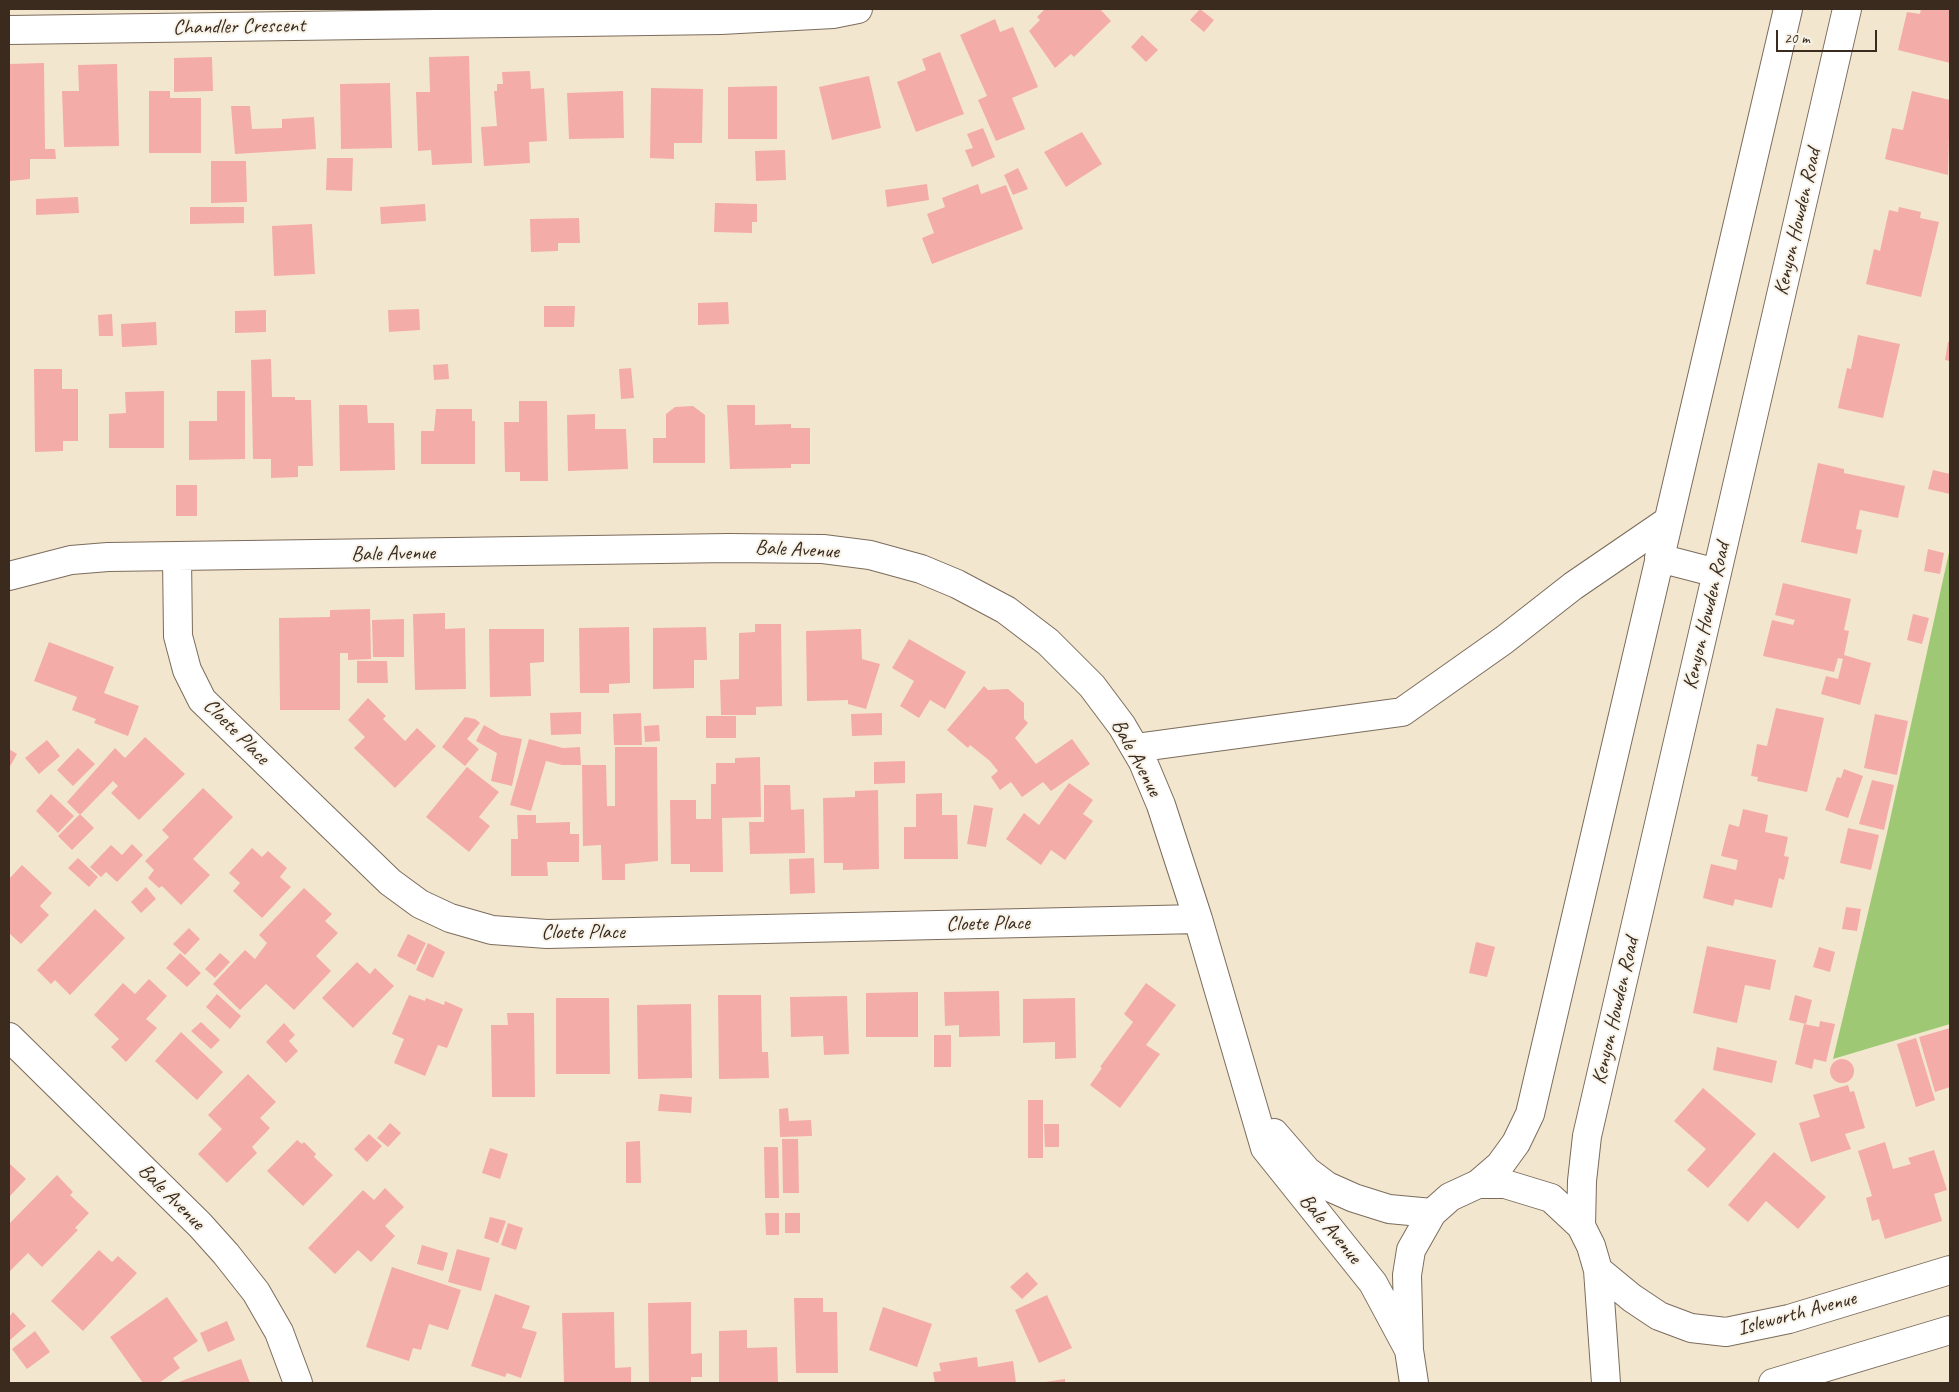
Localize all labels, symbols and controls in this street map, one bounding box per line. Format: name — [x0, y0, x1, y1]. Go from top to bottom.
street label: Chandler Crescent — [173, 13, 305, 41]
scale bar — [1779, 20, 1880, 52]
text: 20 m — [1784, 29, 1810, 48]
street label: Kenyon Howden Road — [1769, 146, 1827, 298]
street label: Bale Avenue — [754, 535, 840, 565]
street label: Kenyon Howden Road — [1678, 540, 1736, 692]
street label: Bale Avenue — [351, 541, 435, 567]
street label: Cloete Place — [198, 694, 274, 770]
street label: Bale Avenue — [1105, 715, 1167, 801]
street label: Cloete Place — [946, 911, 1030, 937]
street label: Cloete Place — [541, 919, 625, 945]
street label: Kenyon Howden Road — [1587, 935, 1645, 1087]
street label: Bale Avenue — [132, 1158, 210, 1236]
street label: Bale Avenue — [1293, 1189, 1367, 1269]
street label: Isleworth Avenue — [1735, 1286, 1859, 1342]

